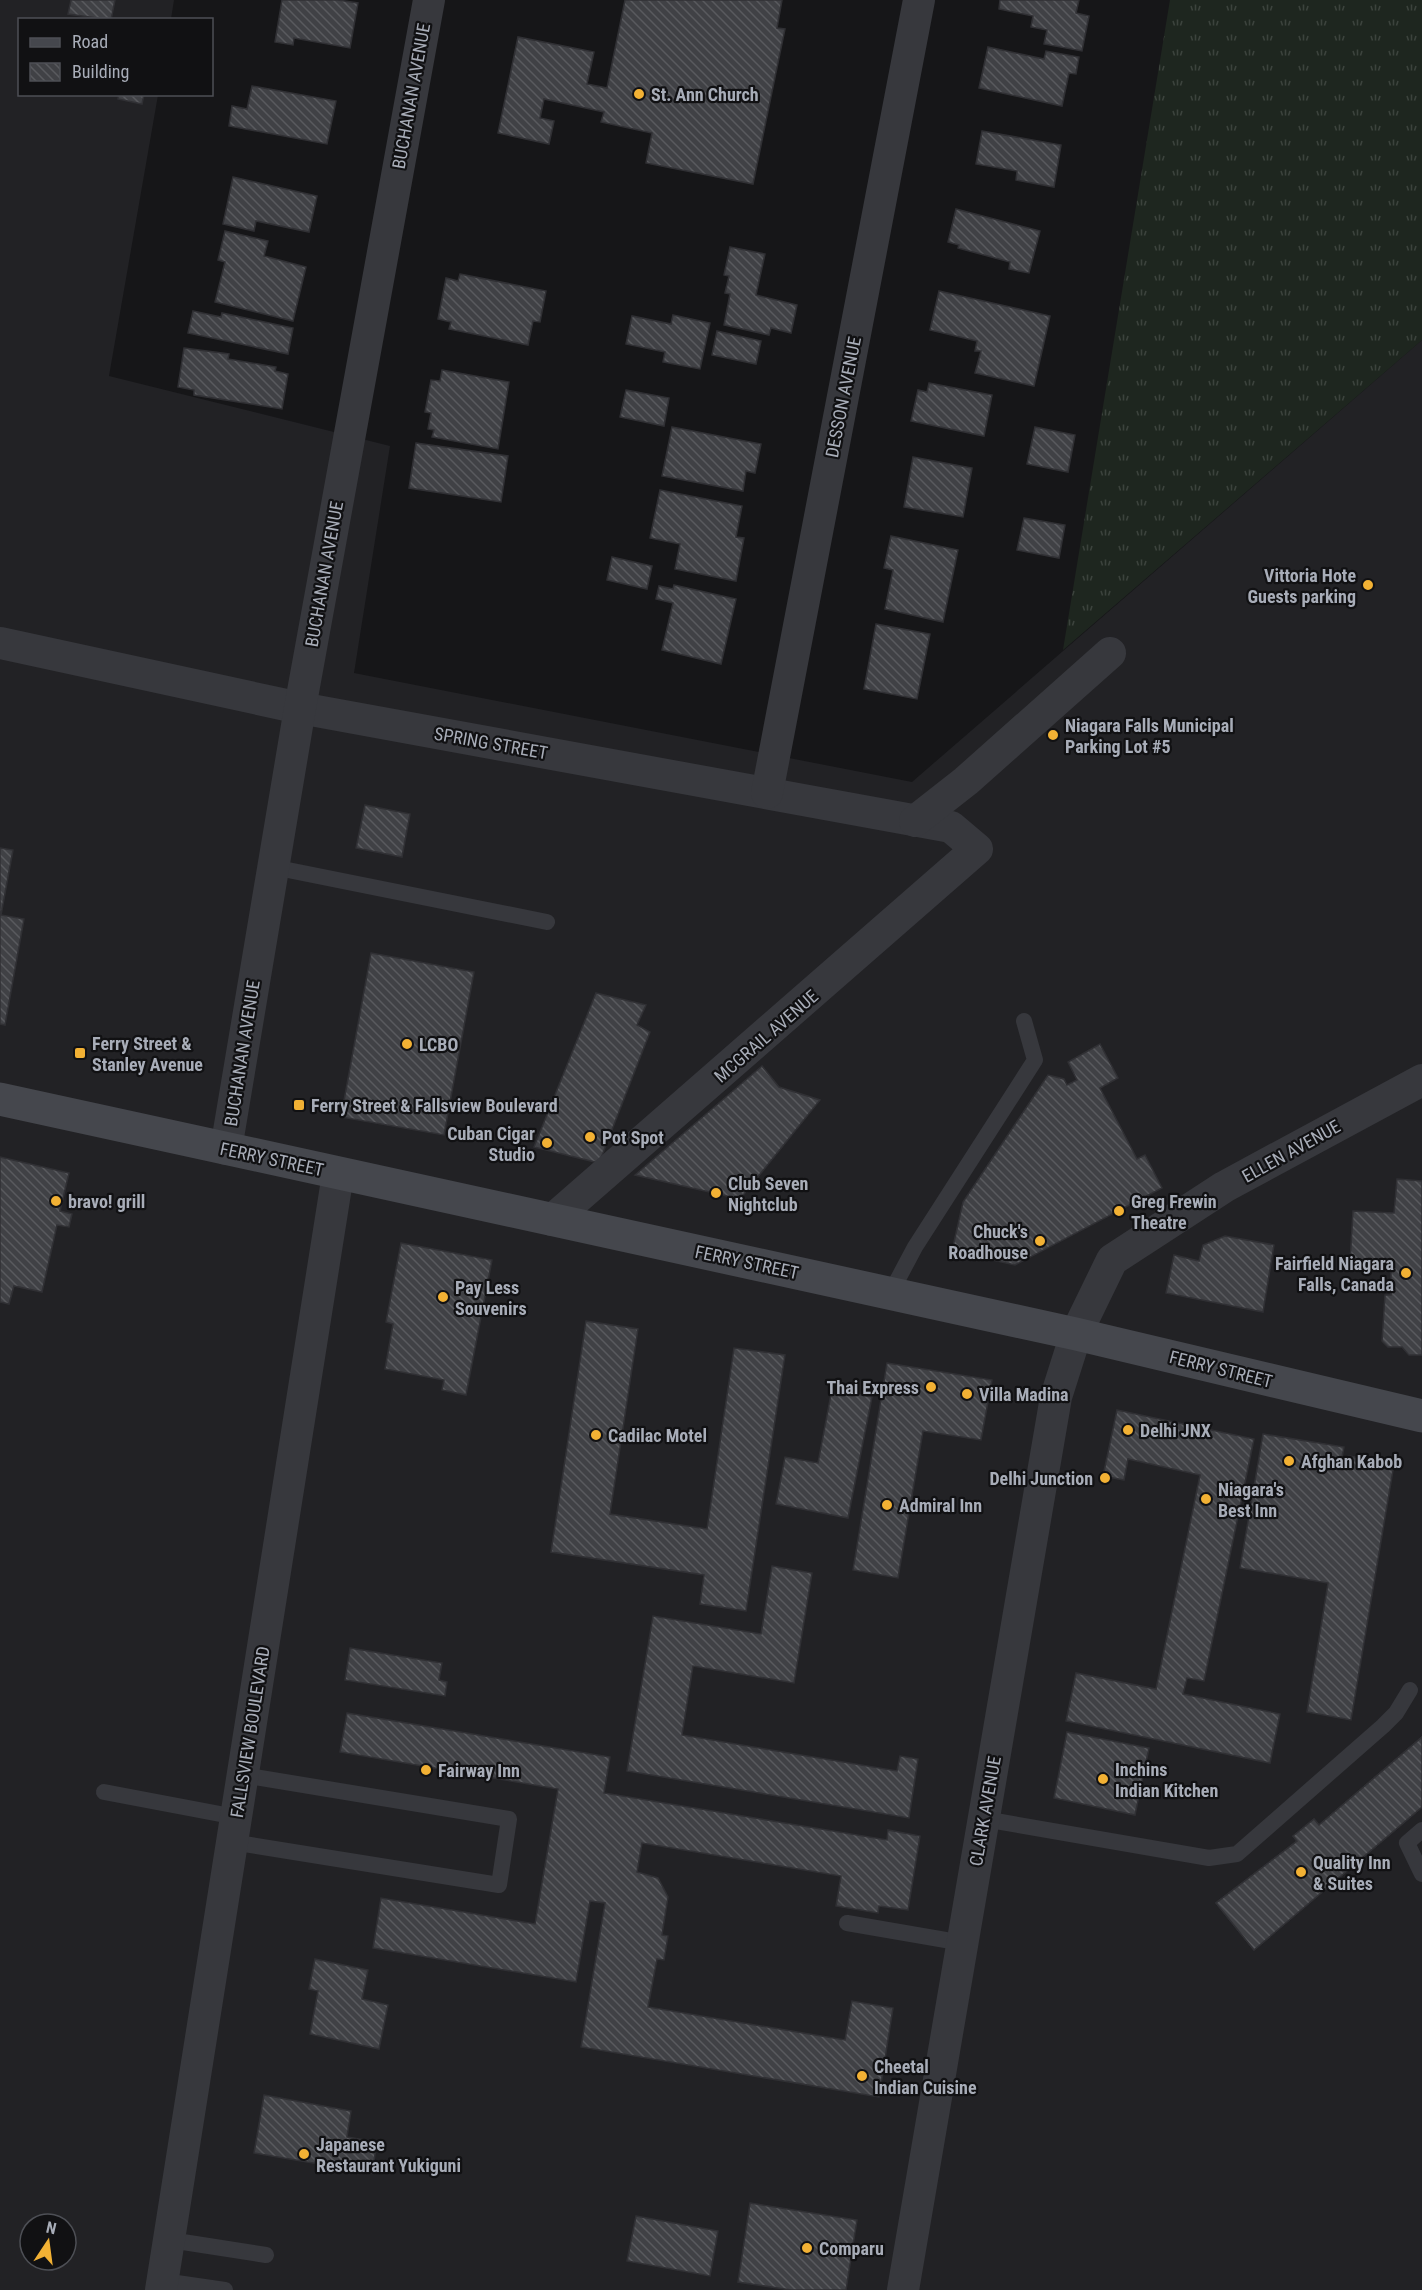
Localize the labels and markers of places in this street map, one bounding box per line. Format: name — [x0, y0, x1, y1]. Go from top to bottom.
place label: St. Ann Church — [651, 84, 759, 105]
marker: St. Ann Church — [632, 87, 646, 101]
place label: Vittoria Hote Guests parking — [1248, 565, 1356, 607]
marker: Vittoria Hote Guests parking — [1361, 578, 1375, 592]
place label: Niagara Falls Municipal Parking Lot #5 — [1065, 715, 1234, 757]
marker: Niagara Falls Municipal Parking Lot #5 — [1046, 728, 1060, 742]
place label: Ferry Street & Stanley Avenue — [92, 1033, 203, 1075]
place label: LCBO — [419, 1034, 458, 1055]
marker: LCBO — [400, 1037, 414, 1051]
marker: Ferry Street & Stanley Avenue — [73, 1046, 87, 1060]
place label: Ferry Street & Fallsview Boulevard — [311, 1095, 558, 1116]
marker: Ferry Street & Fallsview Boulevard — [292, 1098, 306, 1112]
place label: Cuban Cigar Studio — [447, 1123, 535, 1165]
place label: Pot Spot — [602, 1127, 664, 1148]
marker: Pot Spot — [583, 1130, 597, 1144]
marker: Cuban Cigar Studio — [540, 1136, 554, 1150]
place label: Club Seven Nightclub — [728, 1173, 808, 1215]
marker: Club Seven Nightclub — [709, 1186, 723, 1200]
place label: bravo! grill — [68, 1191, 145, 1212]
place label: Greg Frewin Theatre — [1131, 1191, 1217, 1233]
marker: bravo! grill — [49, 1194, 63, 1208]
marker: Greg Frewin Theatre — [1112, 1204, 1126, 1218]
place label: Chuck's Roadhouse — [948, 1221, 1028, 1263]
marker: Chuck's Roadhouse — [1033, 1234, 1047, 1248]
place label: Fairfield Niagara Falls, Canada — [1275, 1253, 1394, 1295]
marker: Fairfield Niagara Falls, Canada — [1399, 1266, 1413, 1280]
place label: Pay Less Souvenirs — [455, 1277, 527, 1319]
marker: Pay Less Souvenirs — [436, 1290, 450, 1304]
place label: Thai Express — [827, 1377, 919, 1398]
marker: Thai Express — [924, 1380, 938, 1394]
place label: Villa Madina — [979, 1384, 1069, 1405]
marker: Villa Madina — [960, 1387, 974, 1401]
place label: Delhi JNX — [1140, 1420, 1211, 1441]
marker: Delhi JNX — [1121, 1423, 1135, 1437]
place label: Cadilac Motel — [608, 1425, 707, 1446]
marker: Cadilac Motel — [589, 1428, 603, 1442]
place label: Afghan Kabob — [1301, 1451, 1402, 1472]
marker: Afghan Kabob — [1282, 1454, 1296, 1468]
place label: Delhi Junction — [989, 1468, 1093, 1489]
marker: Delhi Junction — [1098, 1471, 1112, 1485]
place label: Niagara's Best Inn — [1218, 1479, 1284, 1521]
marker: Niagara's Best Inn — [1199, 1492, 1213, 1506]
place label: Admiral Inn — [899, 1495, 982, 1516]
marker: Admiral Inn — [880, 1498, 894, 1512]
place label: Inchins Indian Kitchen — [1115, 1759, 1218, 1801]
place label: Fairway Inn — [438, 1760, 520, 1781]
marker: Fairway Inn — [419, 1763, 433, 1777]
marker: Inchins Indian Kitchen — [1096, 1772, 1110, 1786]
place label: Quality Inn & Suites — [1313, 1852, 1391, 1894]
marker: Quality Inn & Suites — [1294, 1865, 1308, 1879]
place label: Cheetal Indian Cuisine — [874, 2056, 977, 2098]
marker: Cheetal Indian Cuisine — [855, 2069, 869, 2083]
place label: Japanese Restaurant Yukiguni — [316, 2134, 461, 2176]
marker: Japanese Restaurant Yukiguni — [297, 2147, 311, 2161]
place label: Comparu — [819, 2238, 884, 2259]
marker: Comparu — [800, 2241, 814, 2255]

